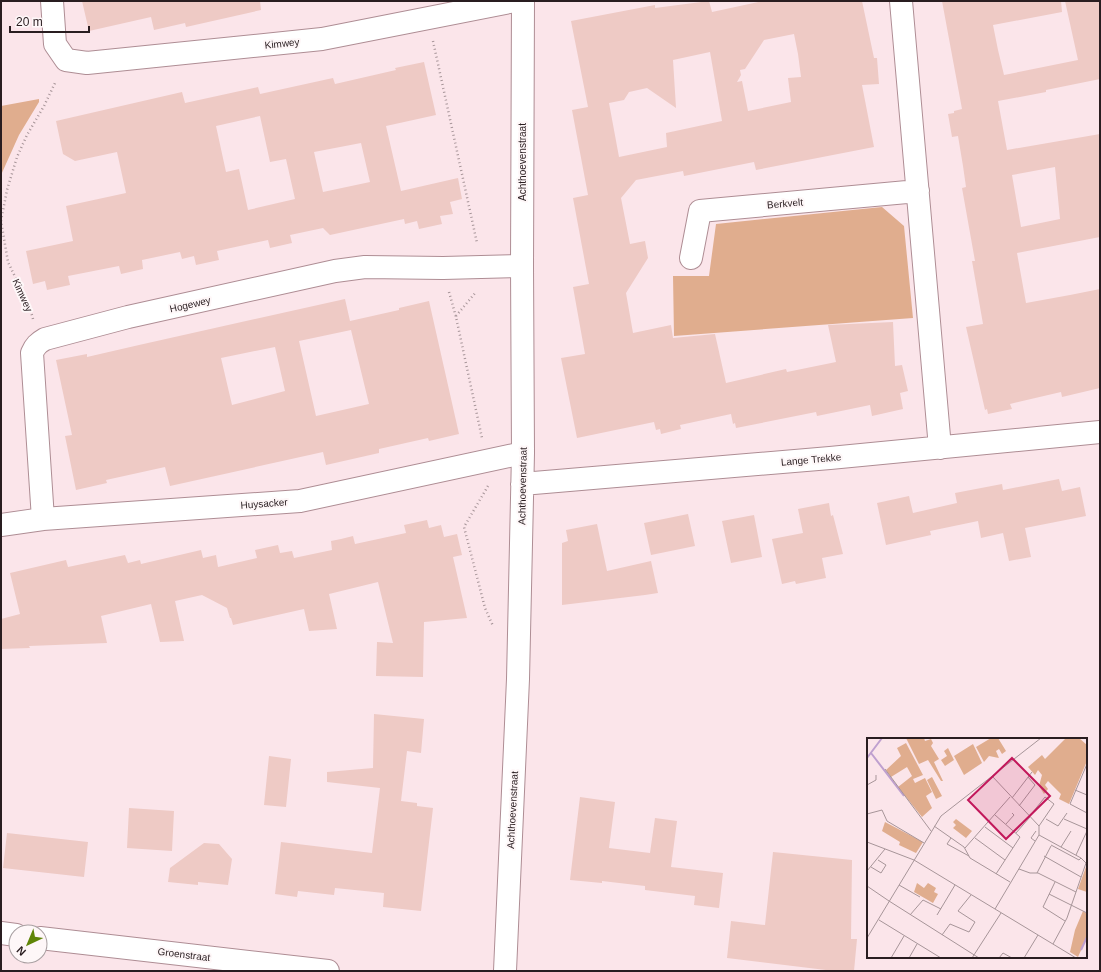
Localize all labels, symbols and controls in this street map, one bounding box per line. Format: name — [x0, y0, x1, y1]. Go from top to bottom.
scale bar — [10, 8, 89, 34]
text: 20 m — [16, 15, 43, 29]
street label: Kimwey — [264, 36, 300, 51]
street label: Achthoevenstraat — [517, 123, 528, 201]
street label: Berkvelt — [767, 196, 804, 211]
street label: Kimwey — [10, 277, 35, 313]
street label: Hogewey — [169, 294, 212, 315]
street label: Achthoevenstraat — [516, 447, 529, 525]
street label: Lange Trekke — [780, 451, 842, 468]
street label: Huysacker — [240, 496, 289, 511]
inset map — [867, 738, 1087, 958]
street label: Achthoevenstraat — [505, 771, 520, 849]
north arrow — [8, 924, 48, 964]
text: N — [14, 944, 28, 958]
street label: Groenstraat — [157, 946, 211, 963]

